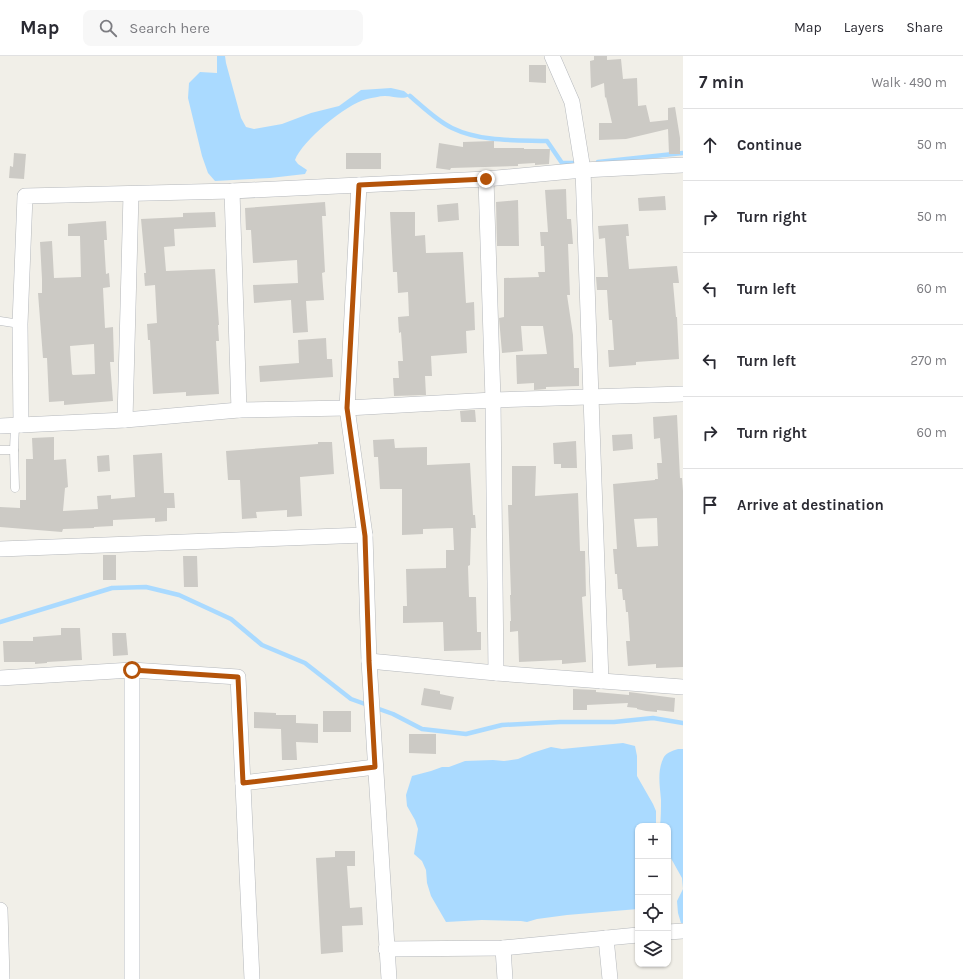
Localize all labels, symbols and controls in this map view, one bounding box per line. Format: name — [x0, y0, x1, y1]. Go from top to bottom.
search box — [83, 10, 363, 46]
text: Map — [20, 17, 59, 39]
icon: search — [97, 17, 119, 39]
text: Search here — [129, 19, 210, 37]
text: Map — [794, 19, 822, 36]
text: Layers — [844, 19, 884, 36]
text: Share — [906, 19, 943, 36]
text: 7 min — [699, 72, 744, 92]
text: Walk · 490 m — [871, 75, 947, 90]
icon: ahead — [699, 134, 721, 156]
text: Continue — [737, 136, 802, 154]
text: 50 m — [917, 137, 947, 152]
route end — [477, 170, 495, 188]
icon: right — [699, 206, 721, 228]
text: Turn right — [737, 208, 807, 226]
text: 50 m — [917, 209, 947, 224]
icon: left — [699, 278, 721, 300]
text: Turn left — [737, 280, 796, 298]
text: 60 m — [917, 281, 947, 296]
icon: left — [699, 350, 721, 372]
text: Turn left — [737, 352, 796, 370]
text: 270 m — [910, 353, 947, 368]
icon: right — [699, 422, 721, 444]
text: Turn right — [737, 424, 807, 442]
text: 60 m — [917, 425, 947, 440]
icon: arrive — [699, 494, 721, 516]
text: Arrive at destination — [737, 496, 884, 514]
route start — [123, 661, 141, 679]
map controls — [635, 823, 671, 967]
button: + — [635, 823, 671, 859]
button: − — [635, 859, 671, 895]
button: locate — [635, 895, 671, 931]
button: layers — [635, 931, 671, 967]

